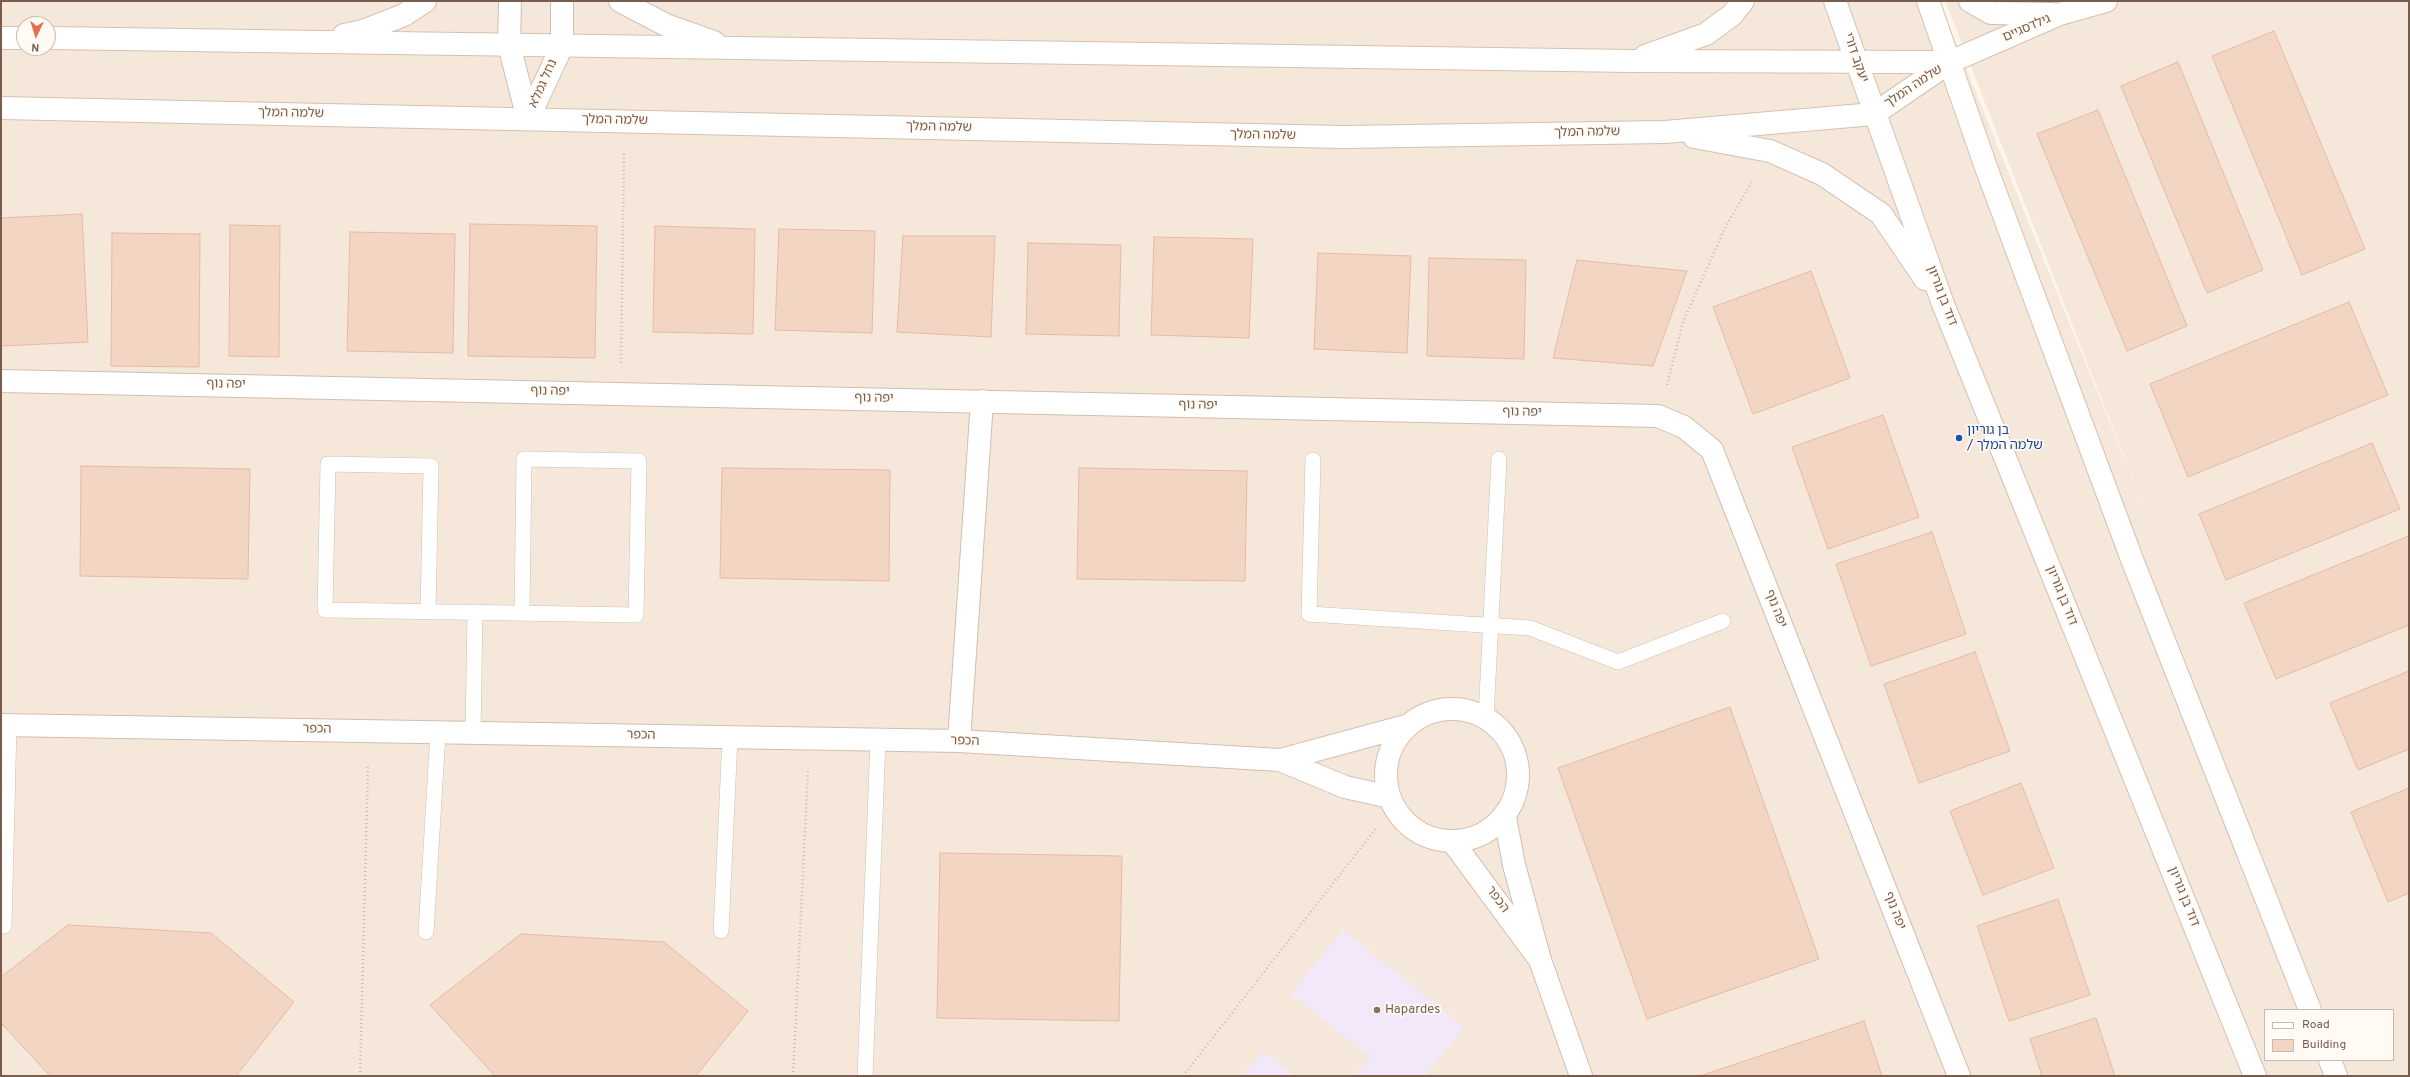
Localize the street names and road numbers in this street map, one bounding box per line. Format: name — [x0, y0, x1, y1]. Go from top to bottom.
street label: גילדסגיים — [2001, 12, 2053, 46]
street label: יעקב דורי — [1839, 31, 1871, 85]
street label: נחל גמלא — [526, 57, 562, 111]
street label: שלמה המלך — [1882, 62, 1946, 112]
street label: שלמה המלך — [258, 106, 324, 122]
street label: שלמה המלך — [582, 113, 648, 129]
street label: שלמה המלך — [906, 120, 972, 136]
street label: שלמה המלך — [1554, 125, 1620, 141]
street label: שלמה המלך — [1230, 128, 1296, 144]
street label: דוד בן גוריון — [1922, 264, 1960, 328]
street label: יפה נוף — [206, 377, 246, 393]
street label: יפה נוף — [530, 384, 570, 400]
street label: יפה נוף — [854, 391, 894, 407]
street label: יפה נוף — [1178, 398, 1218, 414]
street label: יפה נוף — [1502, 405, 1542, 421]
street label: דוד בן גוריון — [2042, 564, 2080, 628]
street label: יפה נוף — [1761, 588, 1789, 630]
street label: הכפר — [302, 722, 332, 738]
street label: הכפר — [626, 728, 656, 744]
street label: הכפר — [950, 734, 980, 750]
street label: דוד בן גוריון — [2164, 865, 2202, 929]
street label: הכפר — [1482, 884, 1512, 916]
street label: יפה נוף — [1880, 890, 1908, 932]

